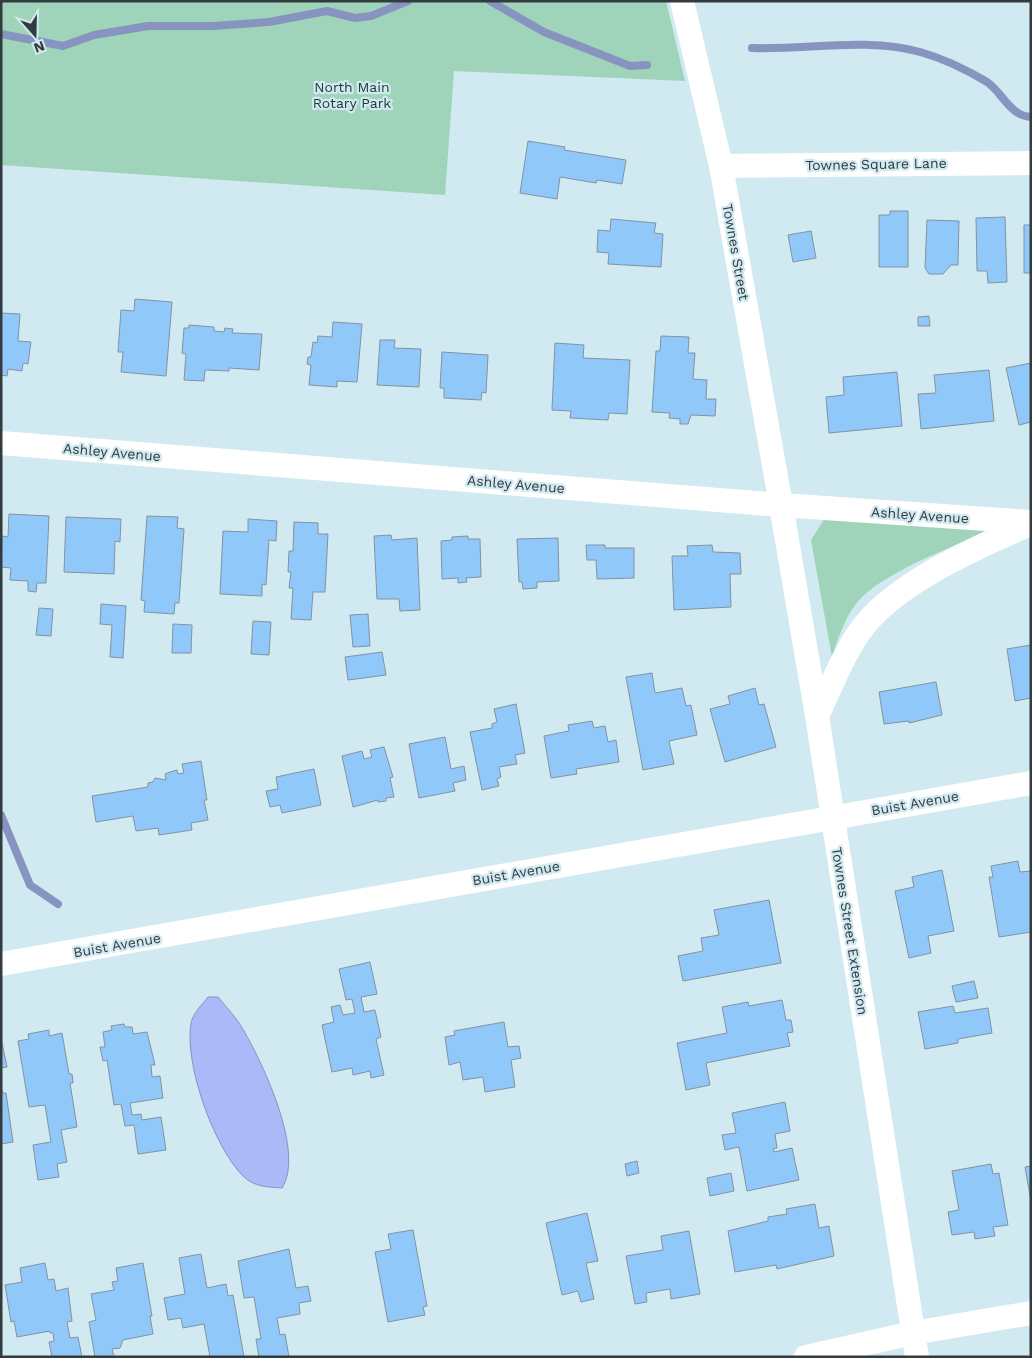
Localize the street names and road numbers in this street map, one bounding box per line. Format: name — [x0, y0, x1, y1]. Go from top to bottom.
street label: Townes Square Lane — [805, 155, 947, 173]
street label: Townes Street — [720, 202, 752, 302]
street label: Ashley Avenue — [63, 440, 161, 464]
street label: Ashley Avenue — [467, 472, 565, 496]
street label: Ashley Avenue — [871, 504, 969, 526]
street label: Buist Avenue — [870, 787, 960, 819]
street label: Townes Street Extension — [829, 846, 871, 1016]
street label: Buist Avenue — [471, 857, 561, 889]
street label: Buist Avenue — [72, 929, 162, 961]

